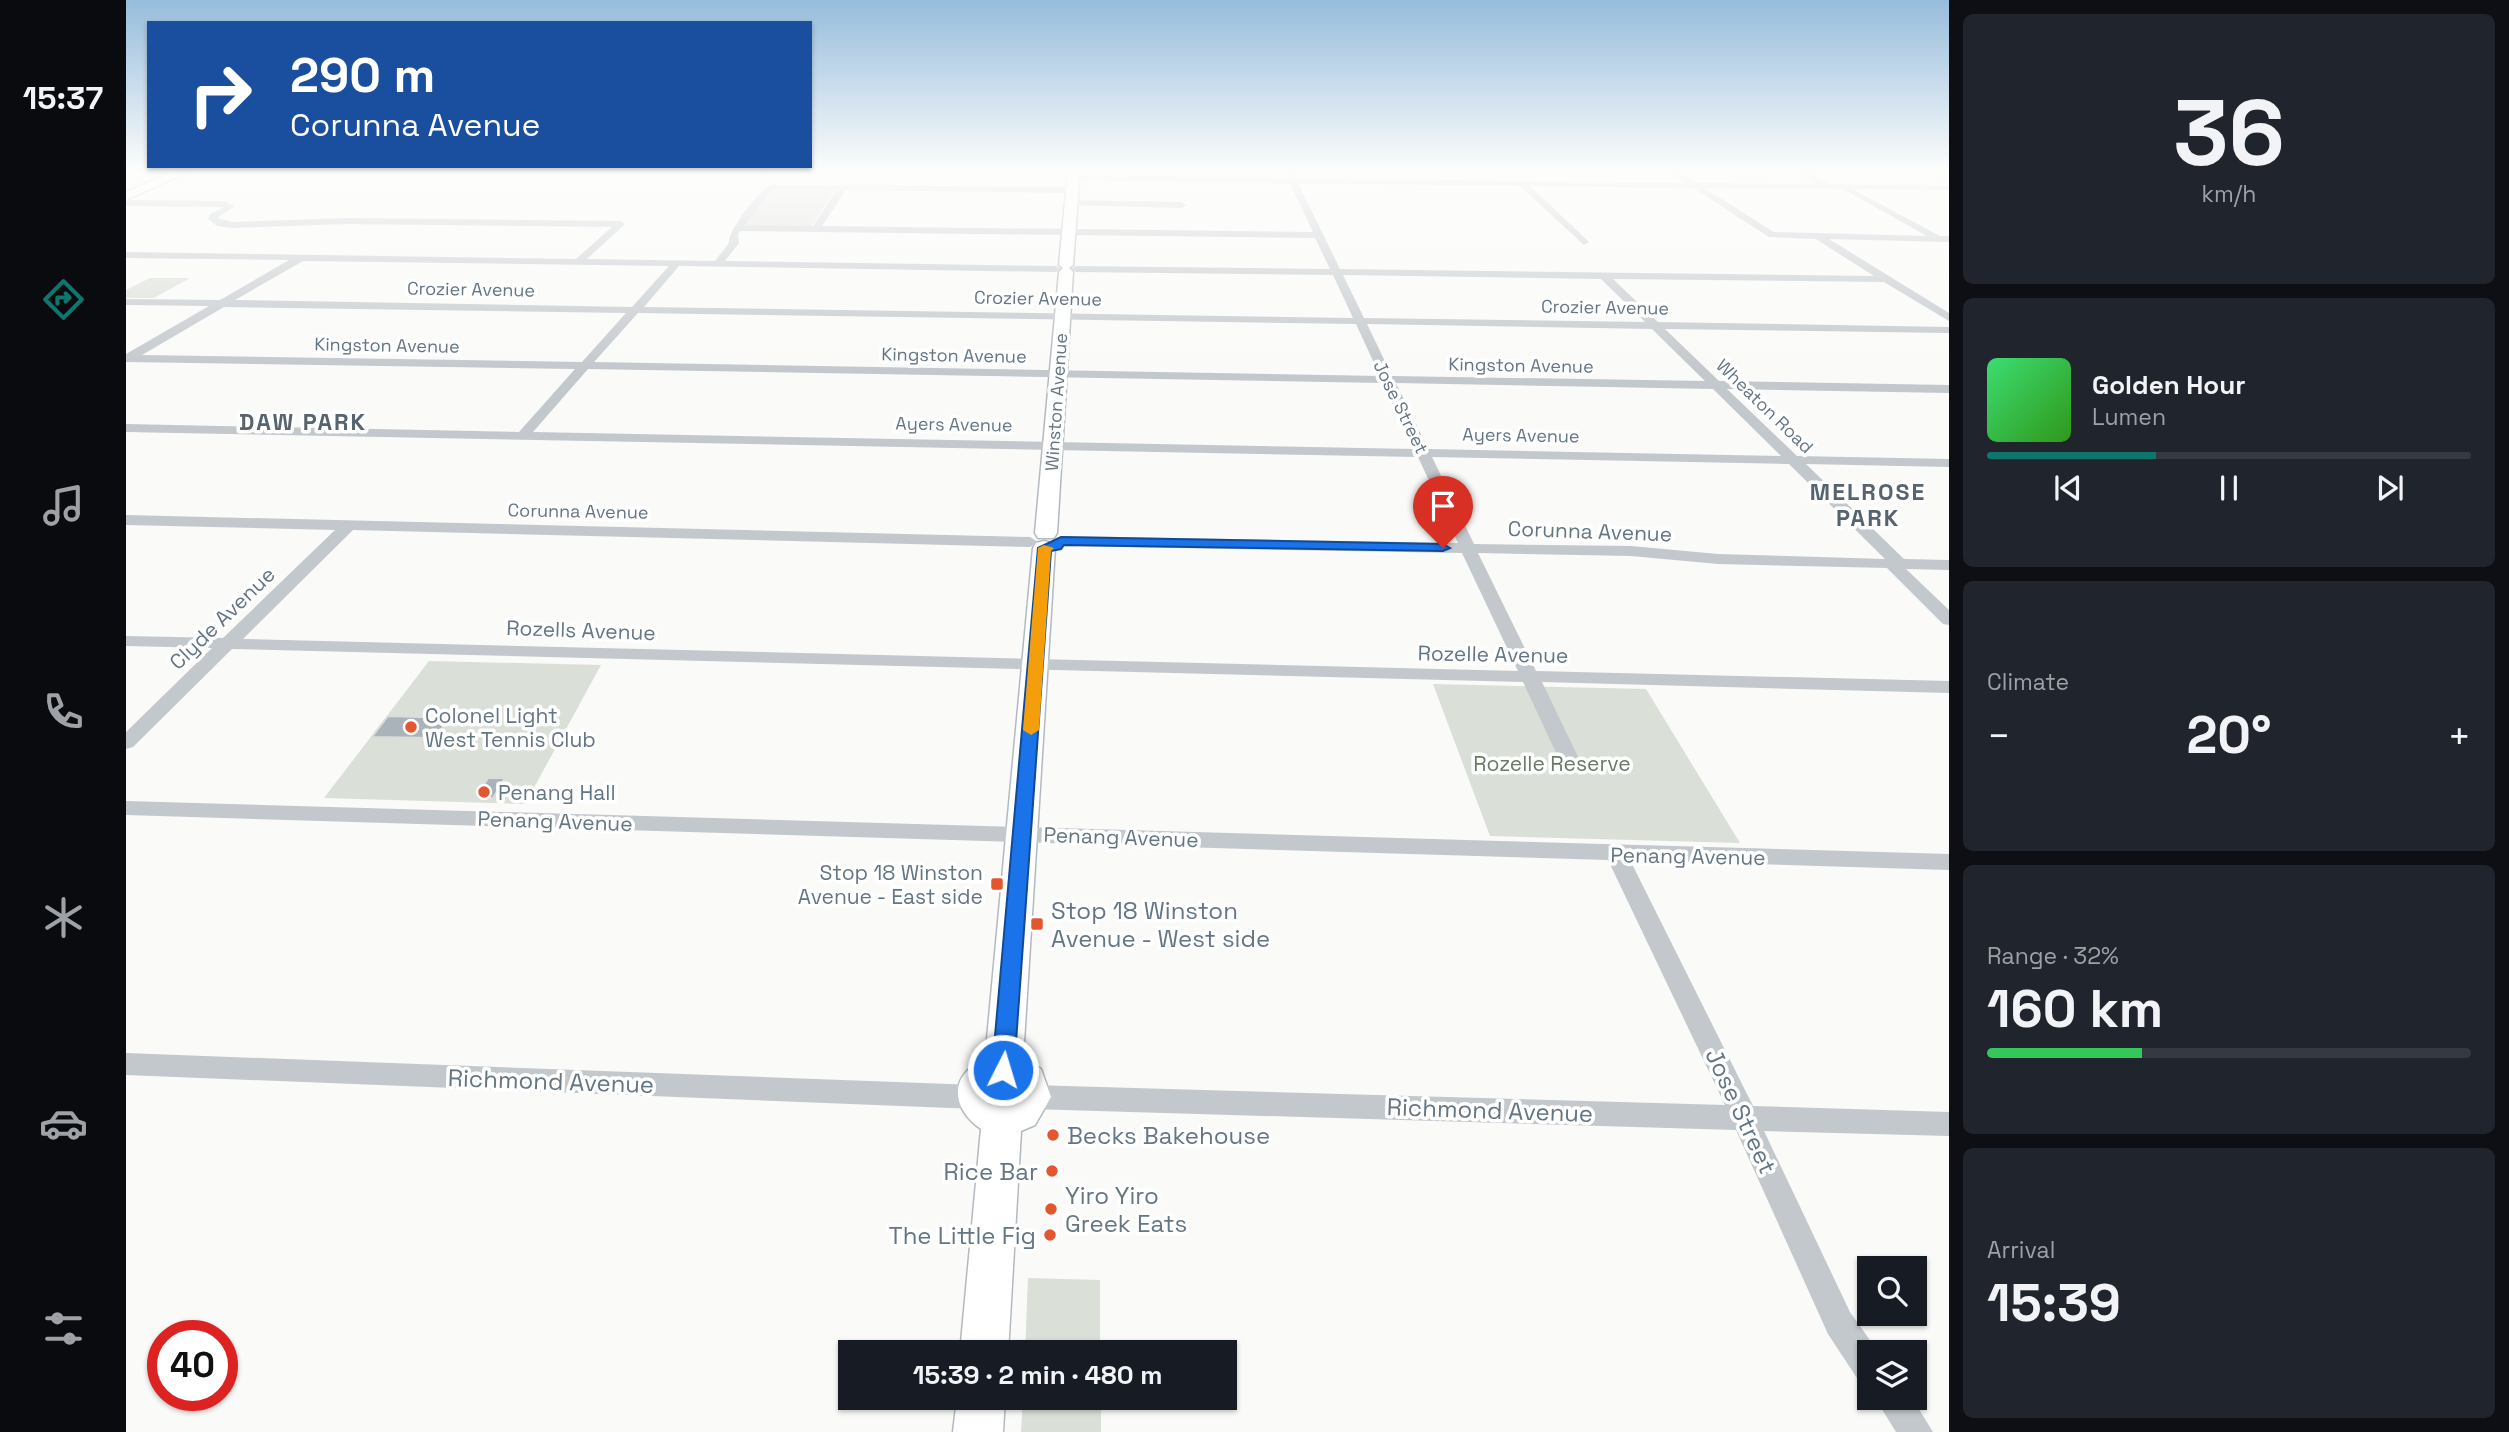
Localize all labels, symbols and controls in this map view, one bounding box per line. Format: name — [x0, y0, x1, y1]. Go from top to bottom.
text: 290 m — [290, 44, 435, 106]
icon: right — [175, 49, 266, 140]
text: 36 — [2173, 75, 2285, 192]
text: 15:37 — [23, 78, 103, 118]
text: Corunna Avenue — [290, 105, 540, 145]
text: km/h — [2202, 179, 2256, 209]
icon: directions — [39, 275, 88, 324]
street label: Crozier Avenue — [407, 276, 535, 302]
street label: Crozier Avenue — [974, 285, 1102, 311]
street label: Crozier Avenue — [1541, 294, 1669, 320]
street label: Kingston Avenue — [314, 332, 460, 358]
street label: Winston Avenue — [1040, 332, 1072, 472]
street label: Kingston Avenue — [881, 342, 1027, 368]
street label: Kingston Avenue — [1448, 352, 1594, 378]
street label: Wheaton Road — [1712, 354, 1818, 458]
street label: Jose Street — [1369, 357, 1433, 457]
text: Golden Hour — [2092, 368, 2246, 402]
text: Lumen — [2092, 402, 2166, 432]
district label: DAW PARK — [239, 407, 367, 437]
street label: Ayers Avenue — [895, 411, 1013, 437]
street label: Ayers Avenue — [1462, 422, 1580, 448]
icon: previous — [2049, 469, 2087, 507]
icon: pause — [2210, 469, 2248, 507]
icon: next — [2371, 469, 2409, 507]
pin — [1413, 476, 1473, 548]
district label: MELROSE PARK — [1810, 477, 1926, 533]
icon: music — [39, 481, 88, 530]
icon: arrive — [1424, 487, 1462, 525]
street label: Corunna Avenue — [507, 498, 649, 524]
street label: Corunna Avenue — [1507, 515, 1673, 547]
street label: Clyde Avenue — [163, 561, 281, 675]
street label: Rozells Avenue — [506, 614, 656, 646]
street label: Rozelle Avenue — [1417, 639, 1569, 669]
text: Climate — [1987, 667, 2069, 697]
icon: phone — [39, 687, 88, 736]
place label: Colonel Light West Tennis Club — [425, 702, 596, 753]
text: 20° — [2186, 702, 2272, 768]
text: − — [1987, 712, 2011, 760]
text: + — [2447, 712, 2471, 760]
marker: Colonel Light West Tennis Club — [403, 719, 419, 735]
park label: Rozelle Reserve — [1473, 750, 1631, 777]
place label: Penang Hall — [498, 779, 616, 806]
marker: Penang Hall — [476, 784, 492, 800]
street label: Penang Avenue — [477, 805, 633, 837]
street label: Penang Avenue — [1043, 821, 1199, 853]
street label: Penang Avenue — [1610, 841, 1766, 871]
place label: Stop 18 Winston Avenue - East side — [798, 859, 983, 910]
marker: Stop 18 Winston Avenue - East side — [989, 876, 1005, 892]
icon: climate — [39, 893, 88, 942]
place label: Stop 18 Winston Avenue - West side — [1051, 895, 1270, 954]
marker: Stop 18 Winston Avenue - West side — [1029, 916, 1045, 932]
text: Range · 32% — [1987, 941, 2119, 971]
text: 160 km — [1987, 976, 2163, 1042]
position arrow — [966, 1033, 1040, 1107]
street label: Jose Street — [1698, 1043, 1784, 1179]
street label: Richmond Avenue — [447, 1062, 655, 1100]
street label: Richmond Avenue — [1386, 1091, 1594, 1129]
icon: car — [39, 1099, 88, 1148]
place label: Becks Bakehouse — [1067, 1120, 1270, 1151]
marker: Becks Bakehouse — [1045, 1127, 1061, 1143]
place label: Rice Bar — [944, 1156, 1038, 1187]
marker: Rice Bar — [1044, 1163, 1060, 1179]
place label: Yiro Yiro Greek Eats — [1065, 1180, 1187, 1239]
marker: Yiro Yiro Greek Eats — [1043, 1201, 1059, 1217]
place label: The Little Fig — [889, 1220, 1036, 1251]
marker: The Little Fig — [1042, 1227, 1058, 1243]
text: Arrival — [1987, 1235, 2055, 1265]
map controls — [1857, 1256, 1927, 1410]
button: search — [1857, 1256, 1927, 1326]
text: 15:39 — [1987, 1270, 2121, 1336]
icon: filters — [39, 1304, 88, 1353]
speed limit sign: 40 — [147, 1320, 238, 1411]
button: layers — [1857, 1340, 1927, 1410]
text: 15:39 · 2 min · 480 m — [913, 1358, 1162, 1392]

